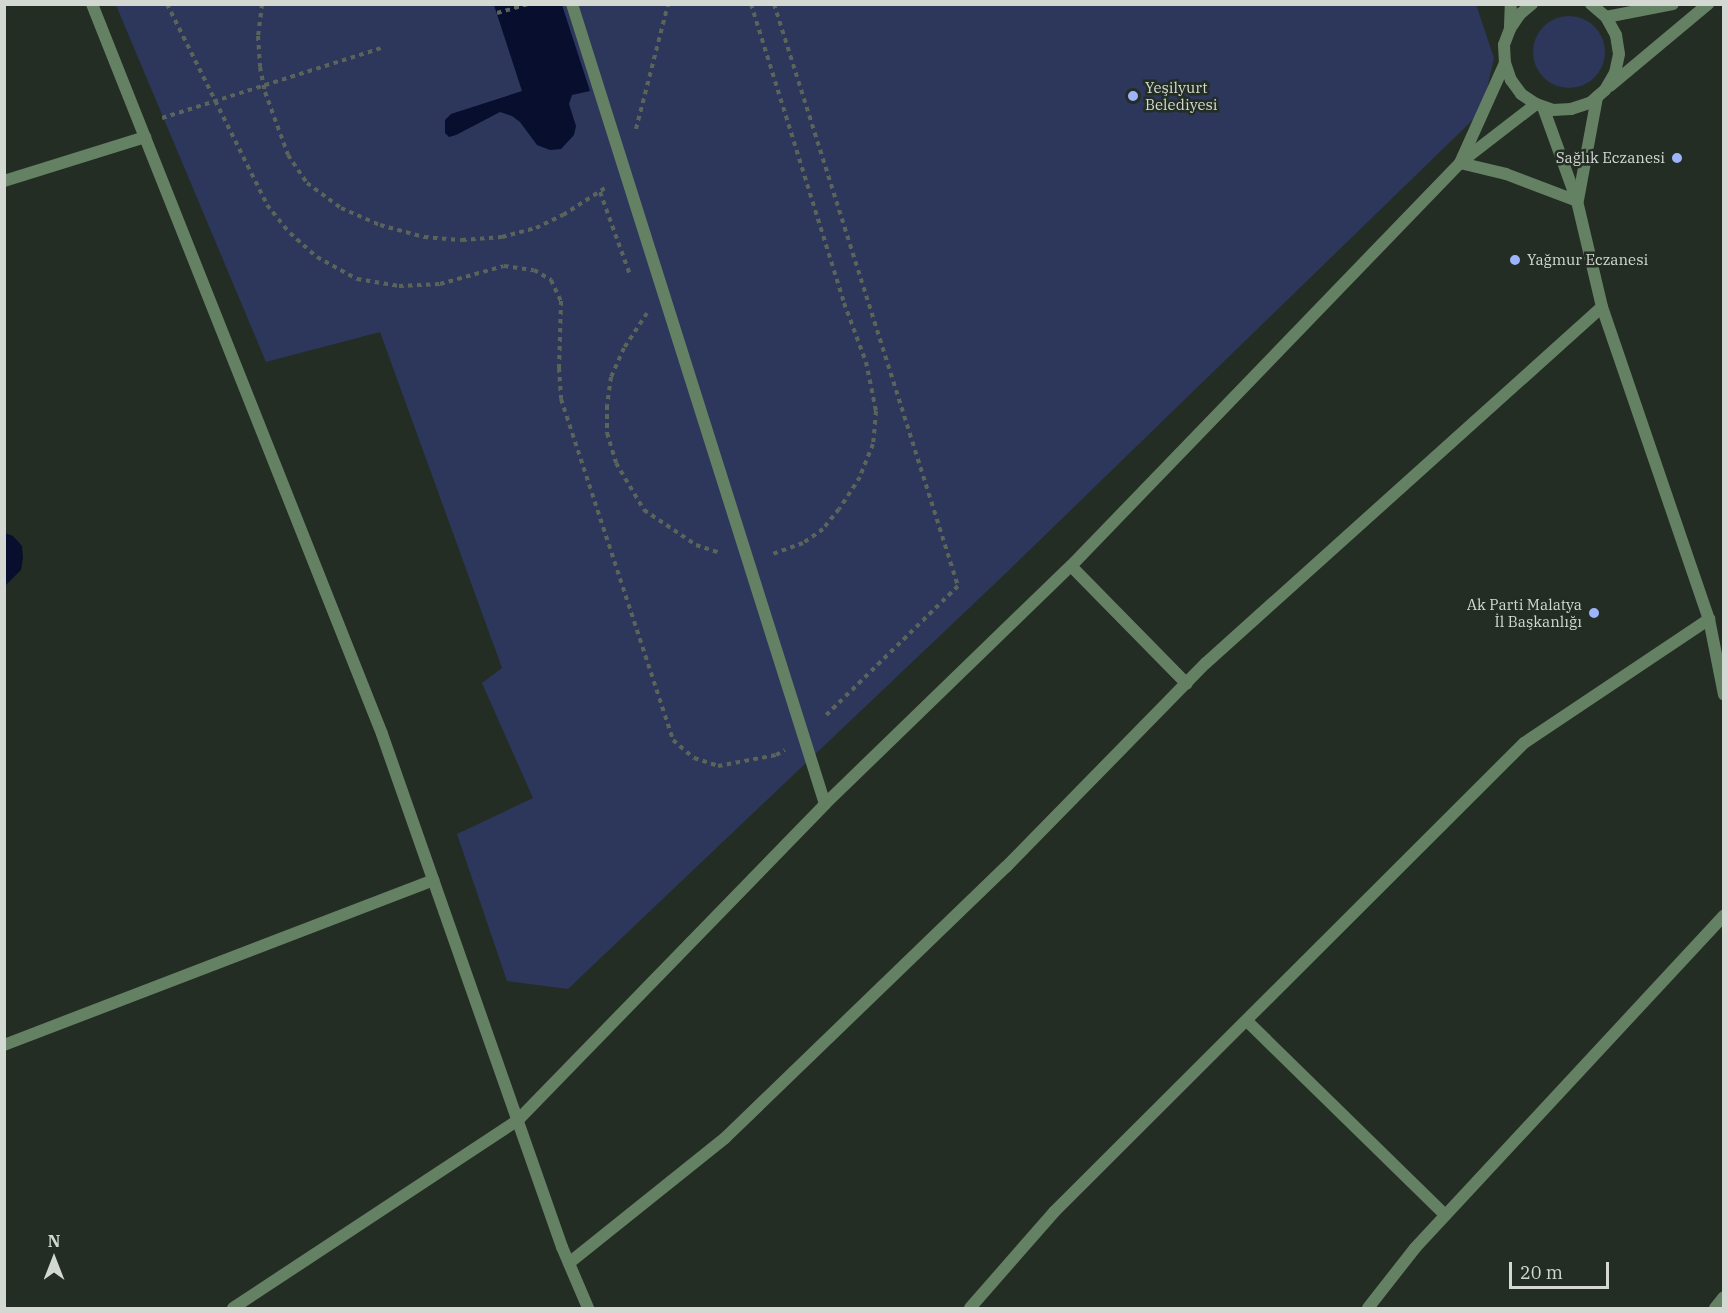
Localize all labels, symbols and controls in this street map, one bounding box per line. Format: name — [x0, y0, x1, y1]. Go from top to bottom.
place label: Yeşilyurt Belediyesi — [1145, 78, 1218, 113]
marker: Yeşilyurt Belediyesi — [1126, 89, 1140, 103]
place label: Sağlık Eczanesi — [1556, 149, 1665, 167]
marker: Sağlık Eczanesi — [1670, 151, 1684, 165]
place label: Yağmur Eczanesi — [1527, 251, 1648, 269]
marker: Yağmur Eczanesi — [1508, 253, 1522, 267]
place label: Ak Parti Malatya İl Başkanlığı — [1467, 595, 1582, 630]
marker: Ak Parti Malatya İl Başkanlığı — [1587, 606, 1601, 620]
north arrow — [24, 1229, 84, 1289]
text: N — [48, 1231, 60, 1251]
scale bar — [1512, 1250, 1612, 1288]
text: 20 m — [1520, 1261, 1563, 1284]

